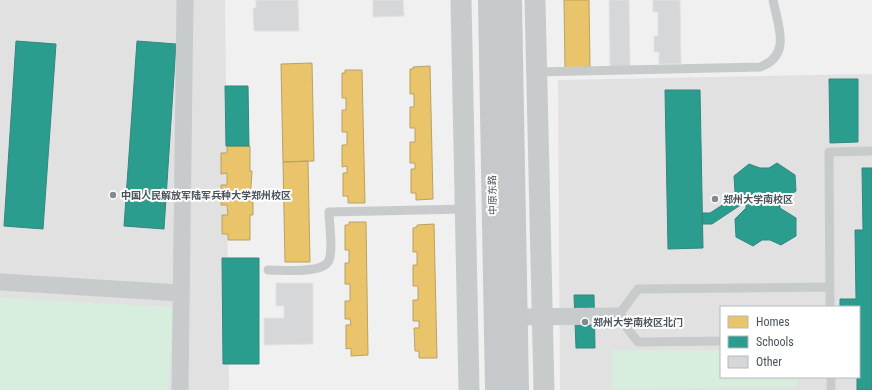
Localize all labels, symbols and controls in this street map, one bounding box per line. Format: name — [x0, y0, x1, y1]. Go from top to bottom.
street label: 中原东路 — [487, 175, 498, 215]
place label: 中国人民解放军陆军兵种大学郑州校区 — [121, 189, 291, 201]
marker: 中国人民解放军陆军兵种大学郑州校区 — [108, 190, 118, 200]
place label: 郑州大学南校区 — [723, 193, 793, 205]
marker: 郑州大学南校区 — [710, 194, 720, 204]
legend — [720, 306, 860, 378]
text: Homes — [756, 315, 790, 329]
place label: 郑州大学南校区北门 — [593, 316, 683, 328]
marker: 郑州大学南校区北门 — [580, 317, 590, 327]
text: Schools — [756, 335, 794, 349]
text: Other — [756, 355, 782, 369]

